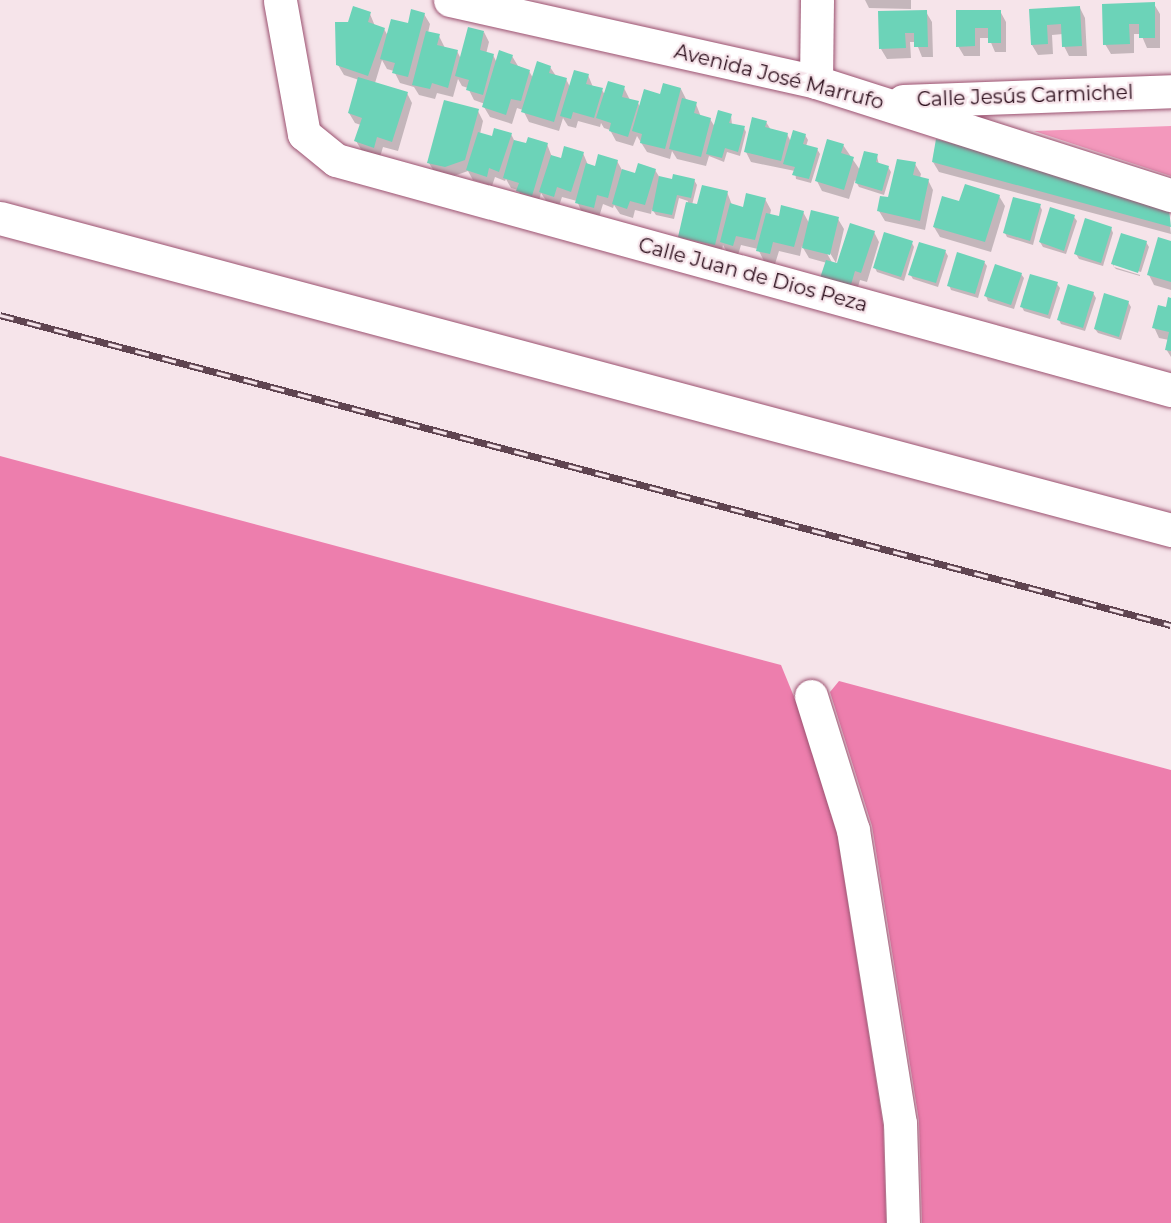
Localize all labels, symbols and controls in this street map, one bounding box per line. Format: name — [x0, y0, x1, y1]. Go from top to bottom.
street label: Avenida José Marrufo — [672, 39, 886, 115]
street label: Calle Jesús Carmichel — [916, 80, 1134, 112]
street label: Calle Juan de Dios Peza — [636, 233, 870, 317]

